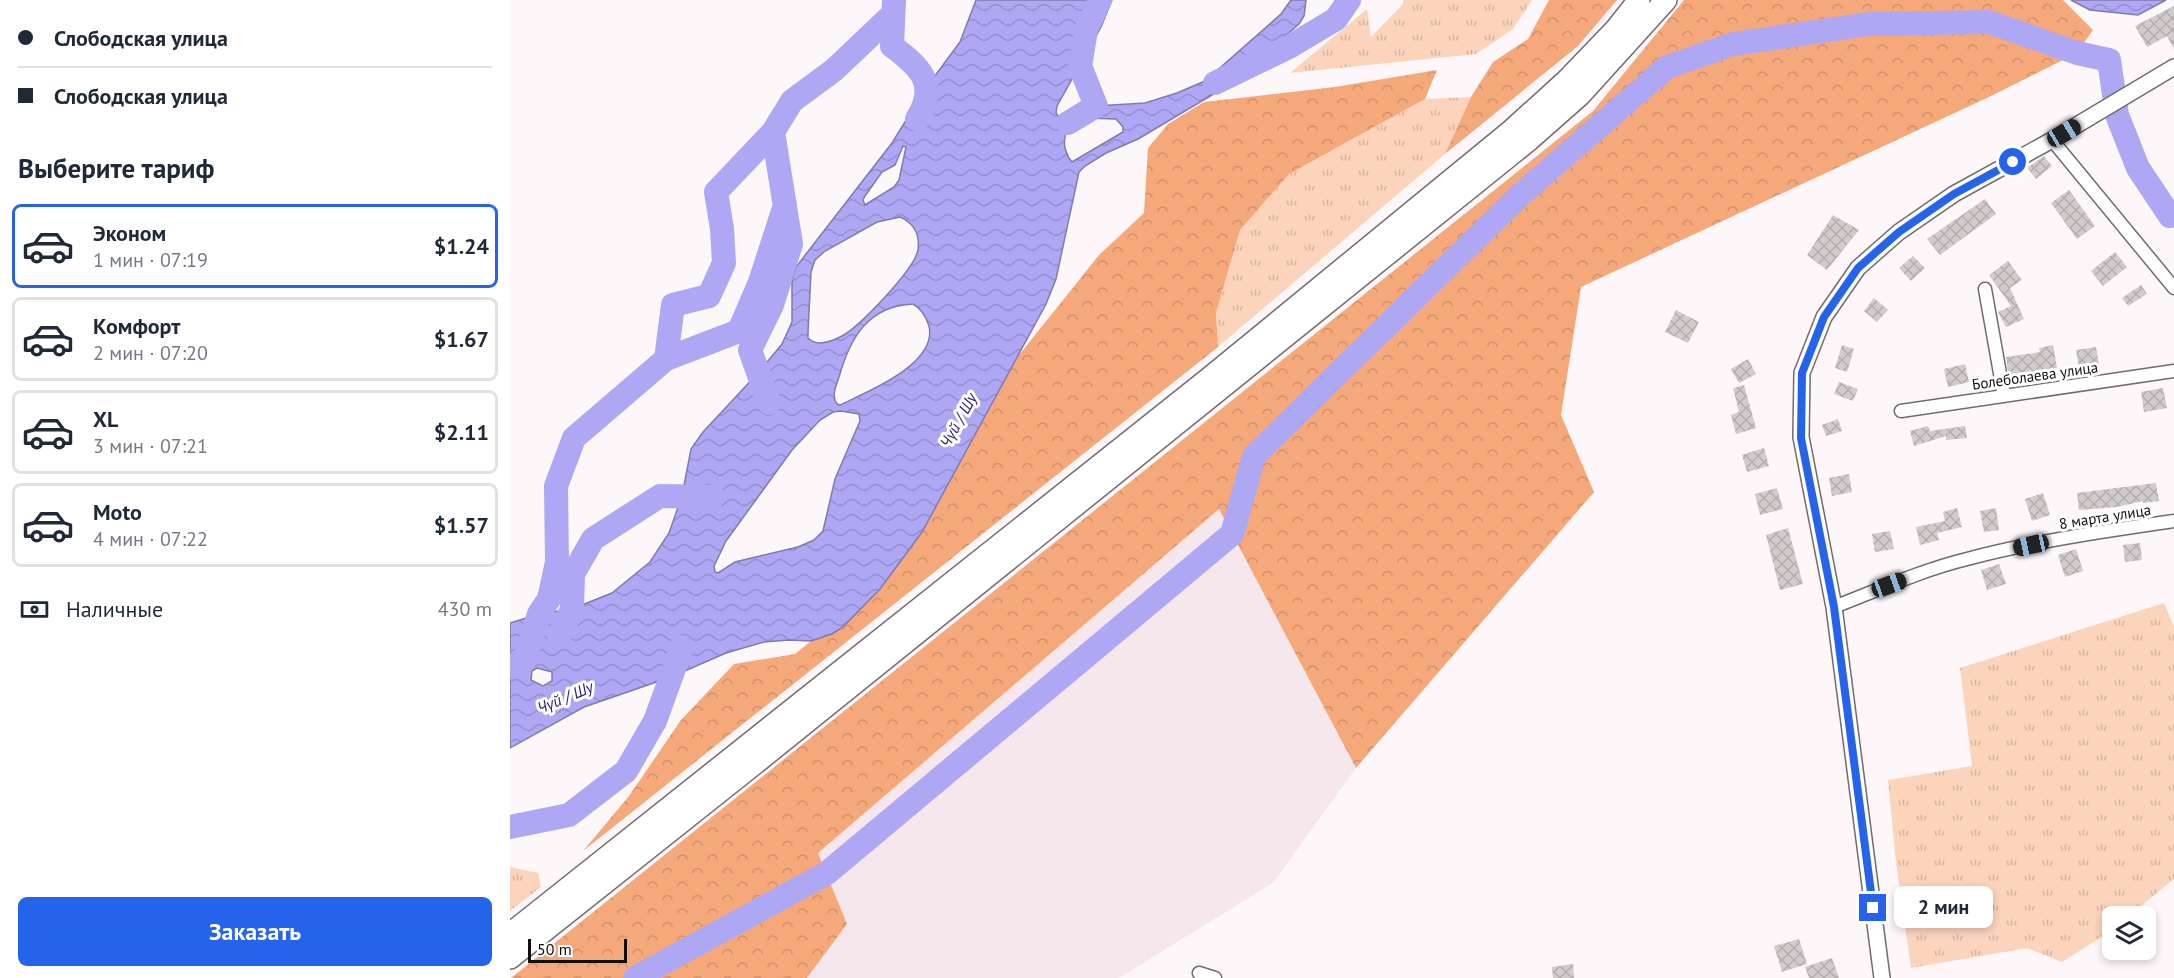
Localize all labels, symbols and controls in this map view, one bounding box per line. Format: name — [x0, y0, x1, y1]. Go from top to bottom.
text: Слободская улица — [54, 24, 228, 52]
text: Слободская улица — [54, 82, 228, 110]
car — [2044, 116, 2084, 150]
route start — [1999, 148, 2026, 175]
text: Выберите тариф — [18, 151, 214, 185]
icon: car — [21, 219, 75, 273]
text: Эконом — [93, 219, 166, 247]
text: $1.24 — [434, 232, 489, 260]
text: 1 мин · 07:19 — [93, 247, 208, 273]
icon: car — [21, 312, 75, 366]
text: Комфорт — [93, 312, 181, 340]
text: $1.67 — [434, 325, 489, 353]
text: 2 мин · 07:20 — [93, 340, 208, 366]
street label: Болеболаева улица — [1971, 357, 2099, 394]
water label: Чүй / Шу — [935, 389, 981, 451]
icon: car — [21, 405, 75, 459]
text: XL — [93, 405, 118, 433]
text: $2.11 — [434, 418, 489, 446]
text: 3 мин · 07:21 — [93, 433, 208, 459]
icon: car — [21, 498, 75, 552]
text: Moto — [93, 498, 142, 526]
street label: 8 марта улица — [2058, 500, 2152, 533]
text: $1.57 — [434, 511, 489, 539]
text: 4 мин · 07:22 — [93, 526, 208, 552]
car — [2012, 532, 2050, 558]
car — [1869, 570, 1909, 600]
icon: cash — [18, 593, 51, 626]
text: Наличные — [66, 595, 163, 623]
text: 430 m — [438, 596, 492, 622]
water label: Чүй / Шу — [534, 676, 597, 718]
callout: 2 мин — [1894, 887, 1993, 929]
route end — [1859, 894, 1886, 921]
text: 2 мин — [1918, 894, 1969, 920]
button: Заказать — [18, 897, 492, 966]
map controls — [2102, 906, 2156, 960]
button: layers — [2102, 906, 2156, 960]
scale bar — [528, 936, 627, 964]
text: 50 m — [537, 939, 572, 959]

